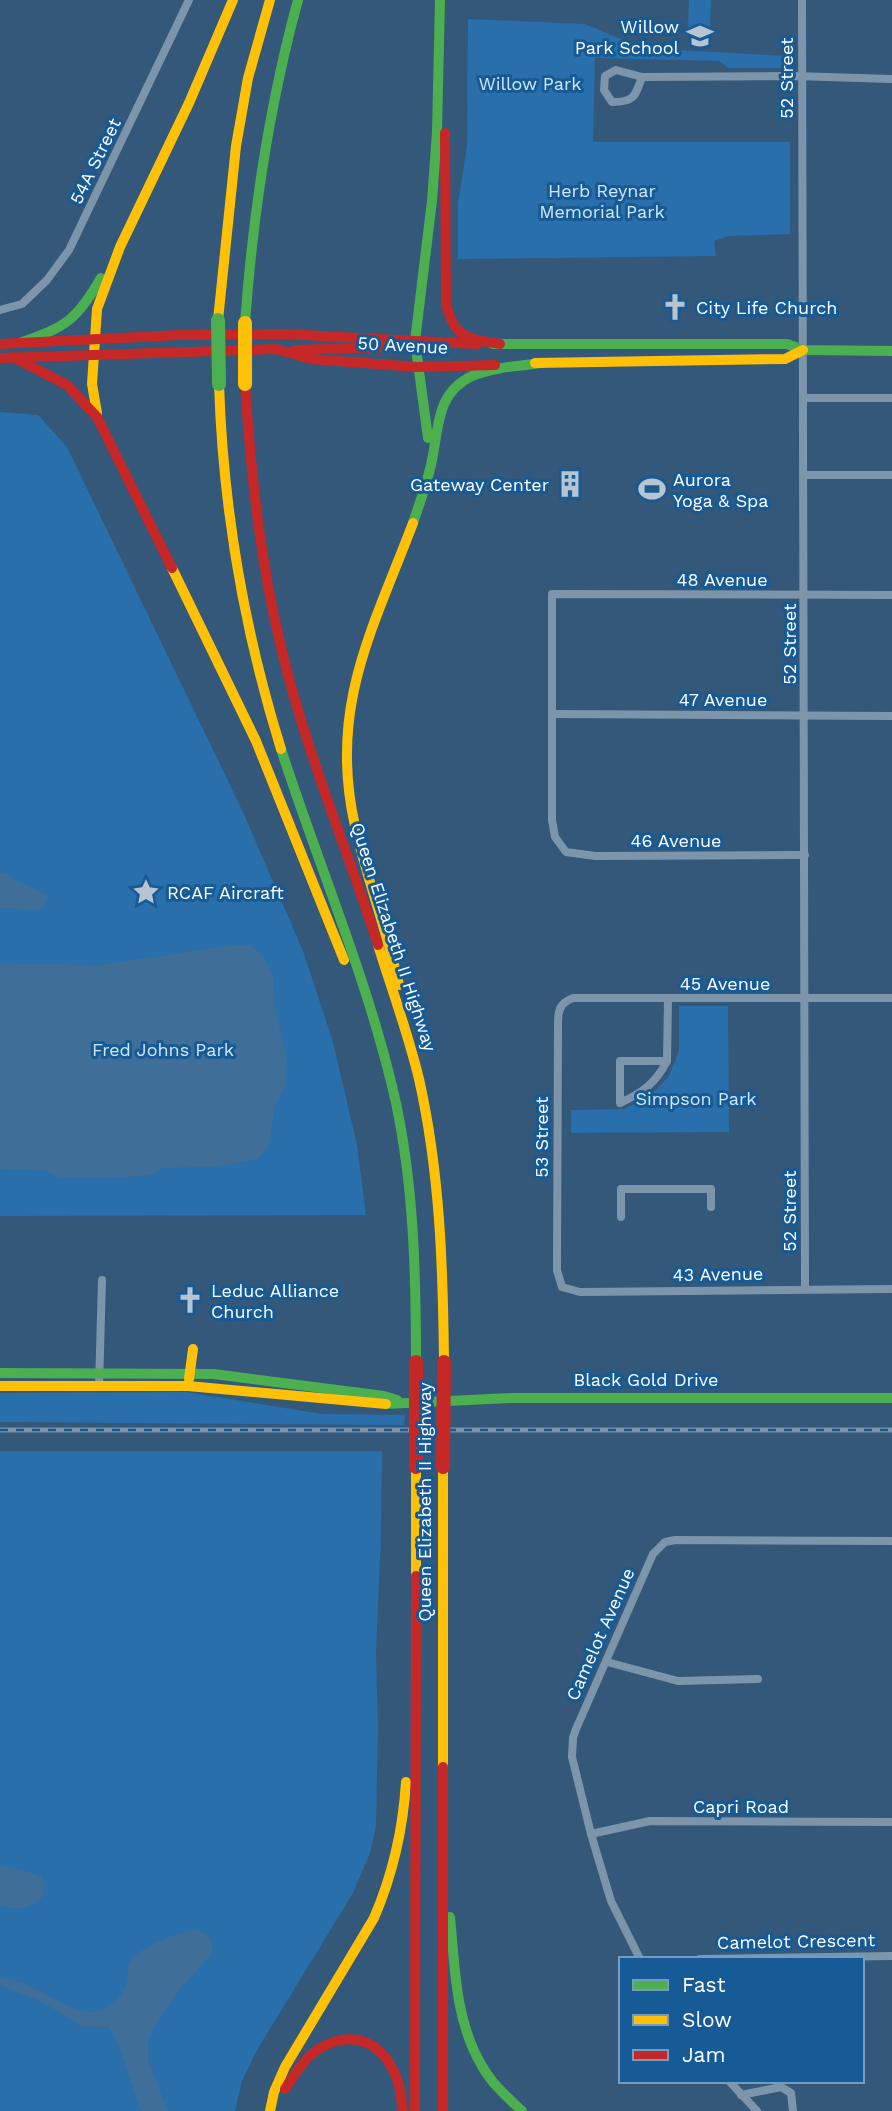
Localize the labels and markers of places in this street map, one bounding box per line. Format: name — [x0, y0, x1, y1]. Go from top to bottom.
place label: Willow Park School — [575, 16, 679, 58]
school or university icon: Willow Park School — [685, 21, 715, 51]
church icon: City Life Church — [660, 292, 690, 322]
place label: City Life Church — [696, 297, 837, 318]
building icon: Gateway Center — [555, 469, 585, 499]
place label: Aurora Yoga & Spa — [673, 469, 769, 511]
place label: Gateway Center — [410, 474, 549, 495]
sports icon: Aurora Yoga & Spa — [637, 474, 667, 504]
place icon: RCAF Aircraft — [131, 877, 161, 907]
place label: RCAF Aircraft — [167, 882, 284, 903]
place label: Leduc Alliance Church — [211, 1280, 339, 1322]
church icon: Leduc Alliance Church — [175, 1285, 205, 1315]

